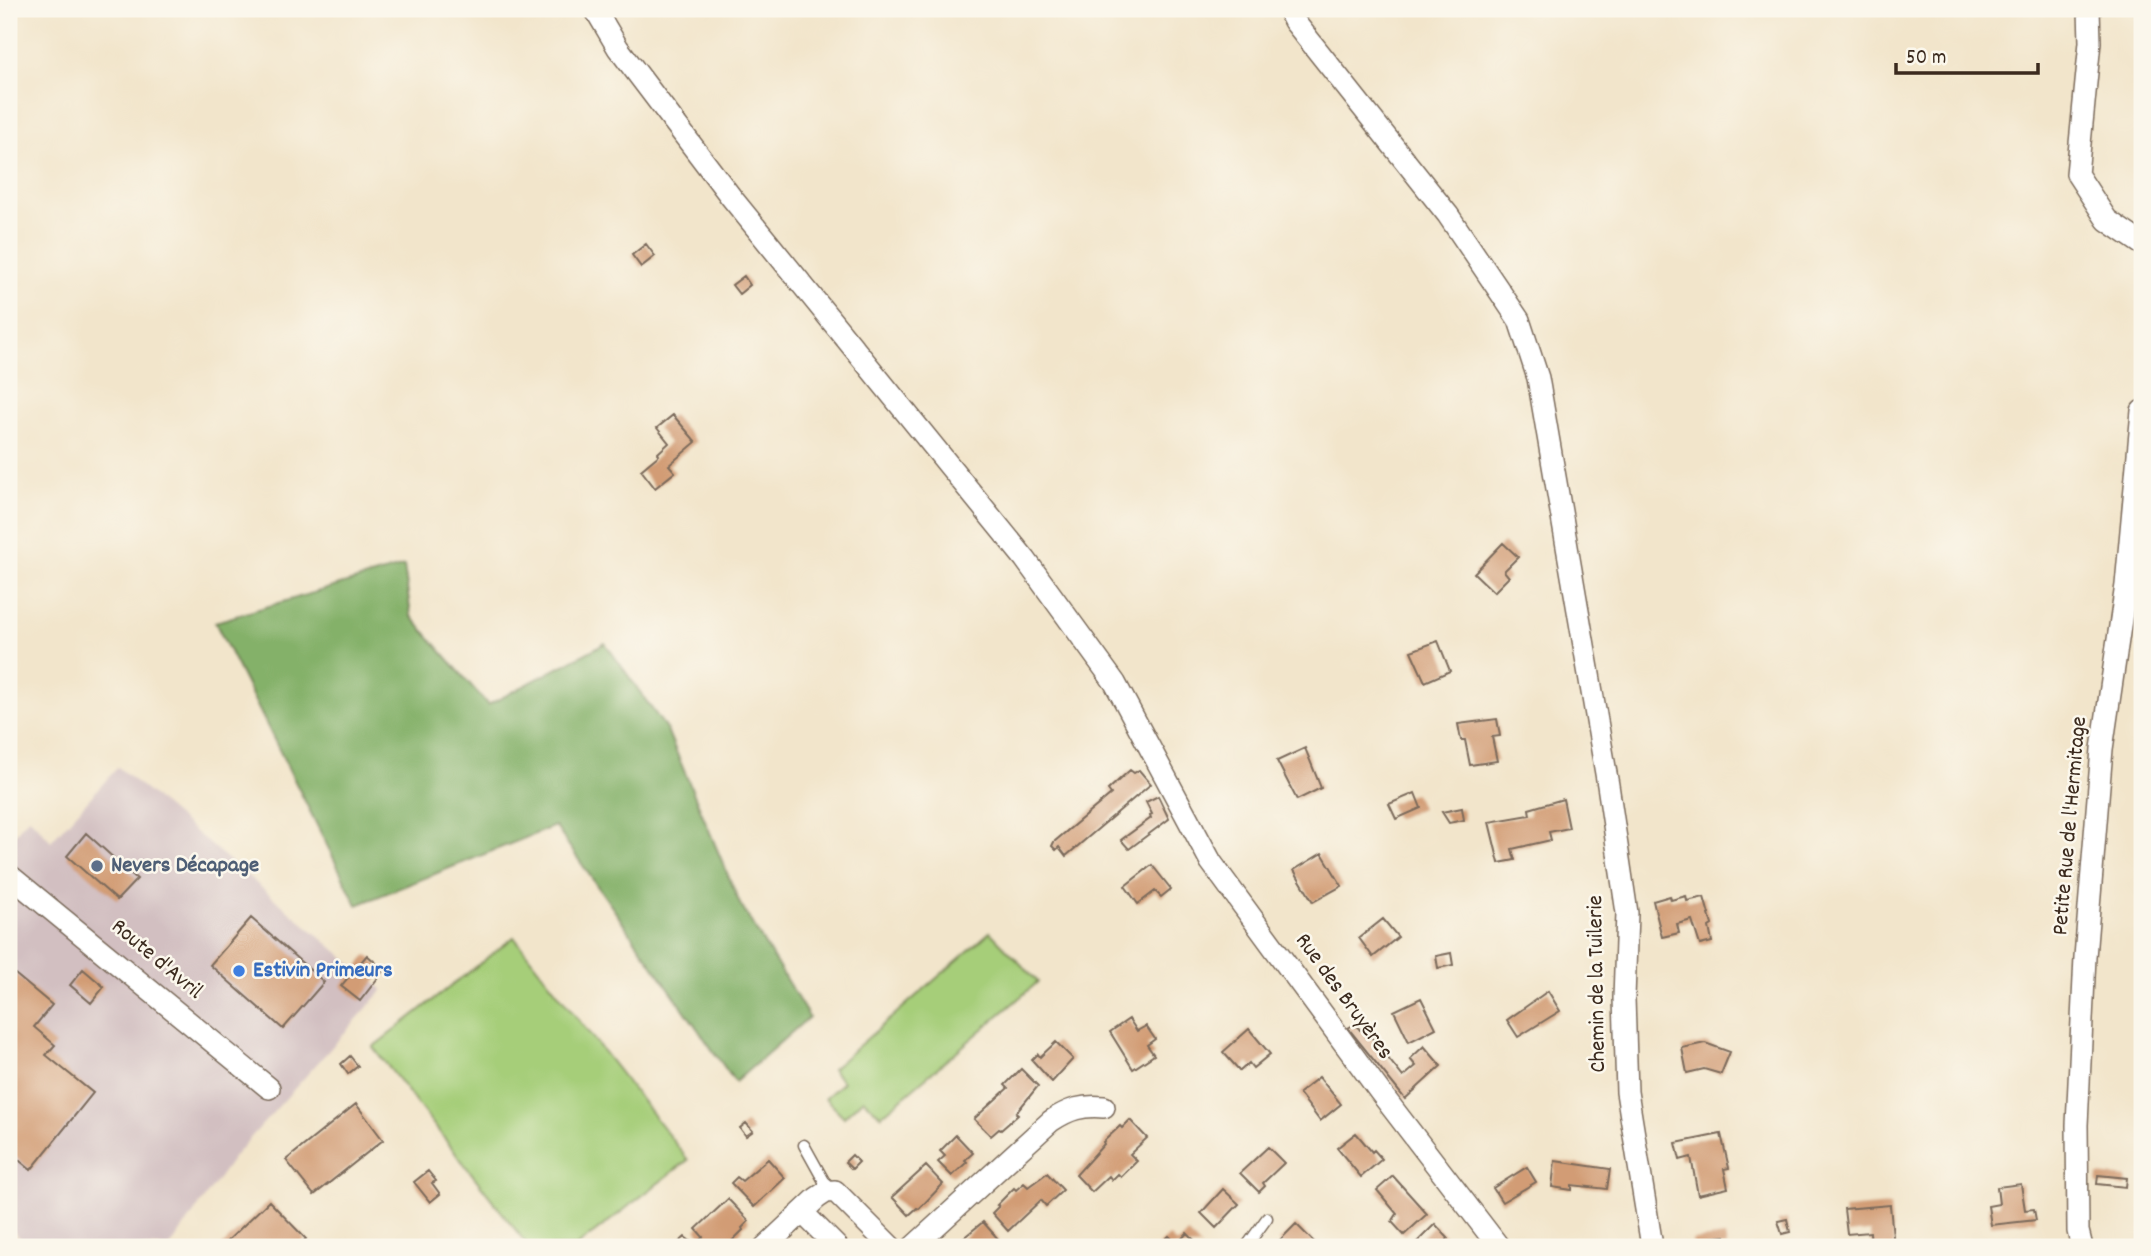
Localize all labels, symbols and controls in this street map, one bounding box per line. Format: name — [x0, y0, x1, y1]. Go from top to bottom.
scale bar — [1896, 32, 2037, 76]
text: 50 m — [1906, 44, 1946, 74]
street label: Petite Rue de l'Hermitage — [2045, 715, 2097, 937]
place label: Nevers Décapage — [111, 850, 259, 883]
marker: Nevers Décapage — [89, 858, 105, 874]
street label: Chemin de la Tuilerie — [1580, 895, 1616, 1073]
street label: Route d'Avril — [103, 912, 209, 1009]
street label: Rue des Bruyères — [1286, 927, 1400, 1067]
place label: Estivin Primeurs — [253, 955, 393, 988]
marker: Estivin Primeurs — [231, 963, 247, 979]

